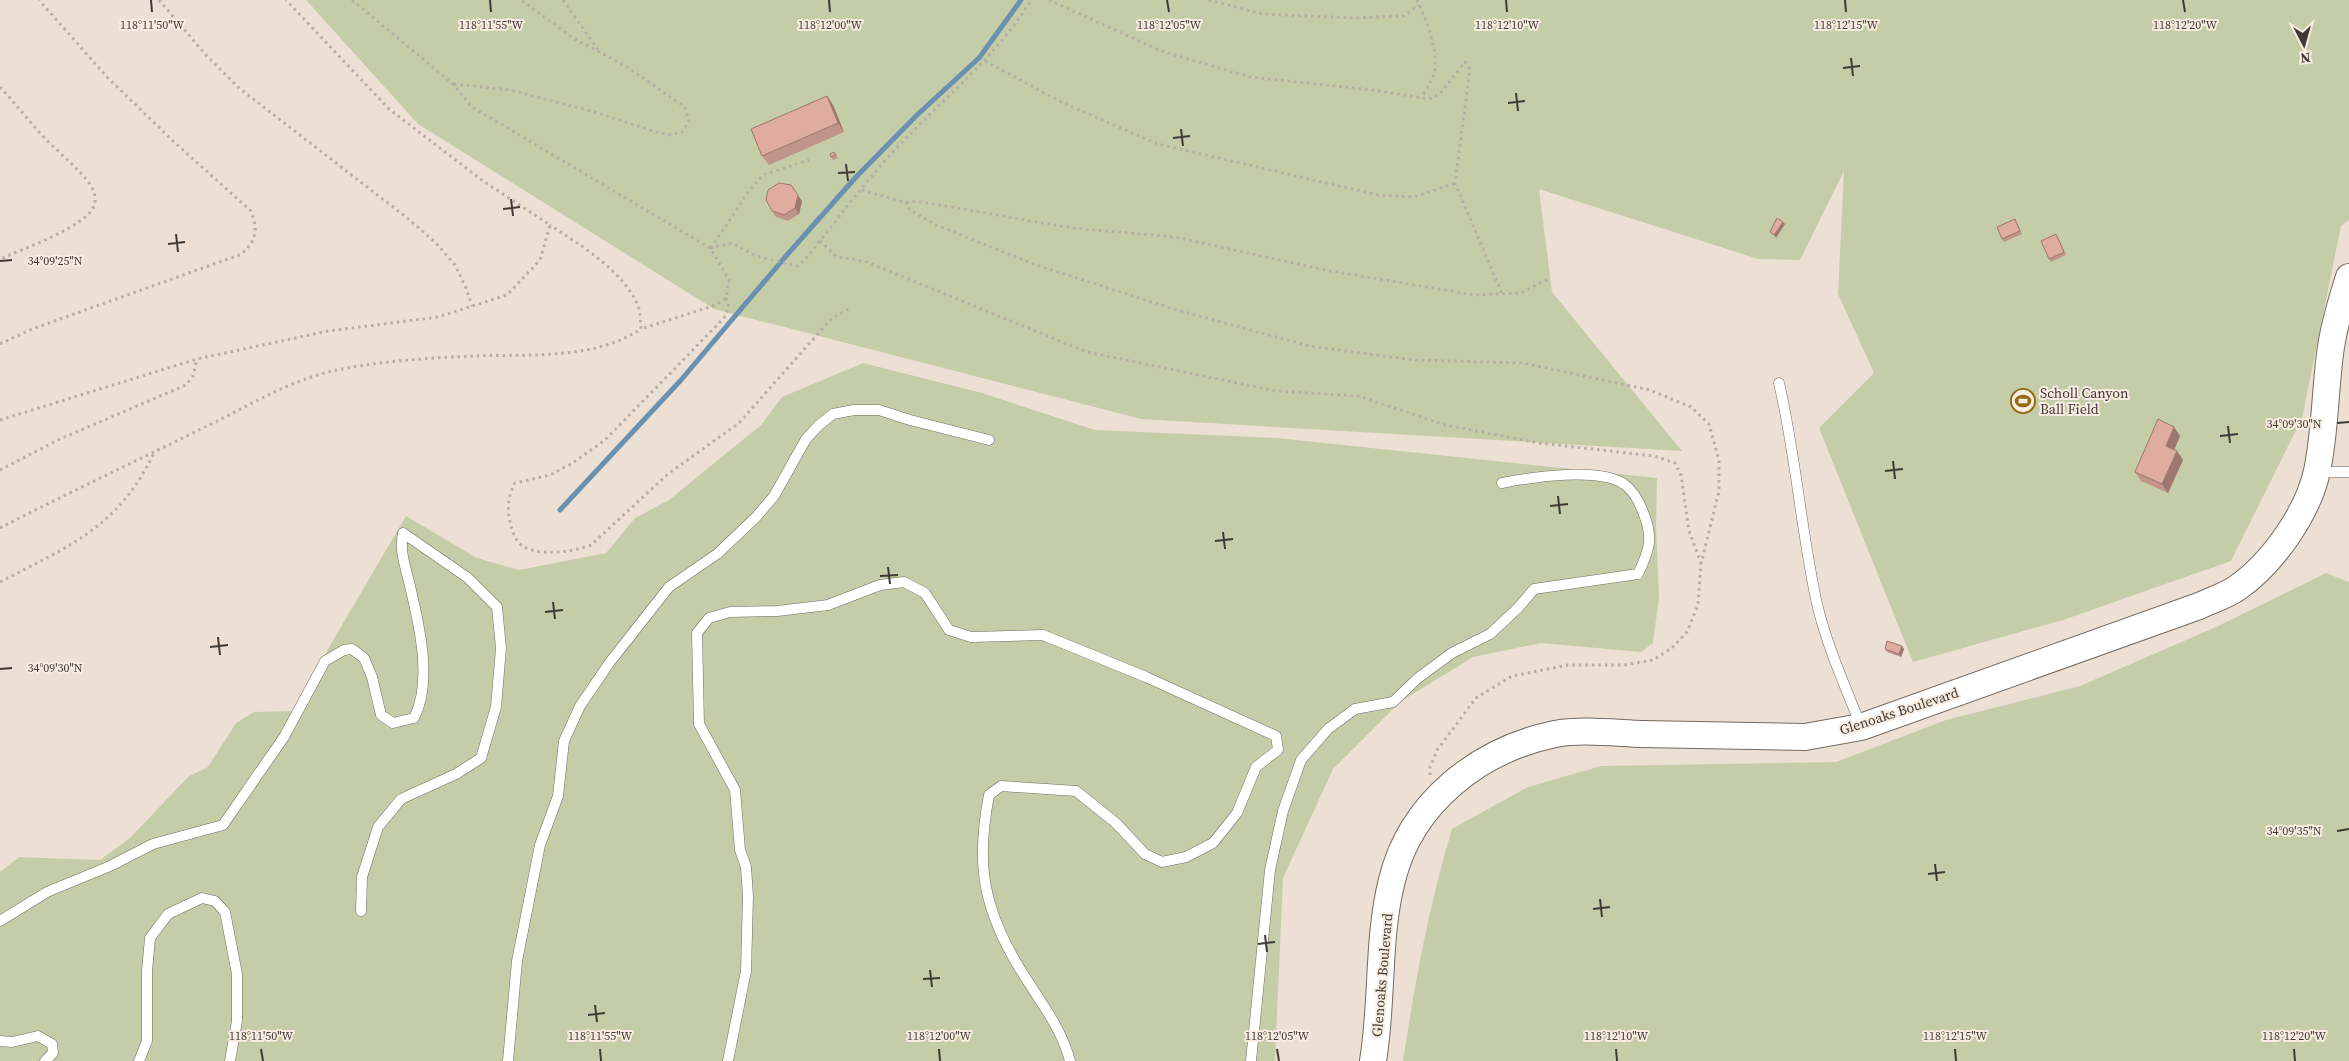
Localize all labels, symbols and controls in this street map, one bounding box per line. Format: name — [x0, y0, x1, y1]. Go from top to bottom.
text: 118°11'50"W — [120, 17, 184, 33]
text: 118°11'55"W — [459, 17, 523, 33]
text: 118°12'00"W — [798, 17, 862, 33]
text: 118°12'05"W — [1137, 17, 1201, 33]
text: 118°12'10"W — [1475, 17, 1539, 33]
text: 118°12'15"W — [1814, 17, 1878, 33]
text: 118°12'20"W — [2153, 17, 2217, 33]
north arrow — [2279, 20, 2329, 70]
text: N — [2299, 47, 2311, 68]
text: 34°09'25"N — [27, 253, 83, 269]
place label: Scholl Canyon Ball Field — [2040, 383, 2129, 419]
sports icon: Scholl Canyon Ball Field — [2010, 388, 2036, 414]
text: 34°09'30"N — [2266, 416, 2322, 432]
text: 34°09'30"N — [27, 660, 83, 676]
street label: Glenoaks Boulevard — [1837, 682, 1961, 740]
text: 34°09'35"N — [2266, 823, 2322, 839]
street label: Glenoaks Boulevard — [1367, 912, 1397, 1038]
text: 118°11'50"W — [229, 1028, 293, 1044]
text: 118°11'55"W — [568, 1028, 632, 1044]
text: 118°12'00"W — [907, 1028, 971, 1044]
text: 118°12'05"W — [1245, 1028, 1309, 1044]
text: 118°12'10"W — [1584, 1028, 1648, 1044]
text: 118°12'15"W — [1923, 1028, 1987, 1044]
text: 118°12'20"W — [2262, 1028, 2326, 1044]

